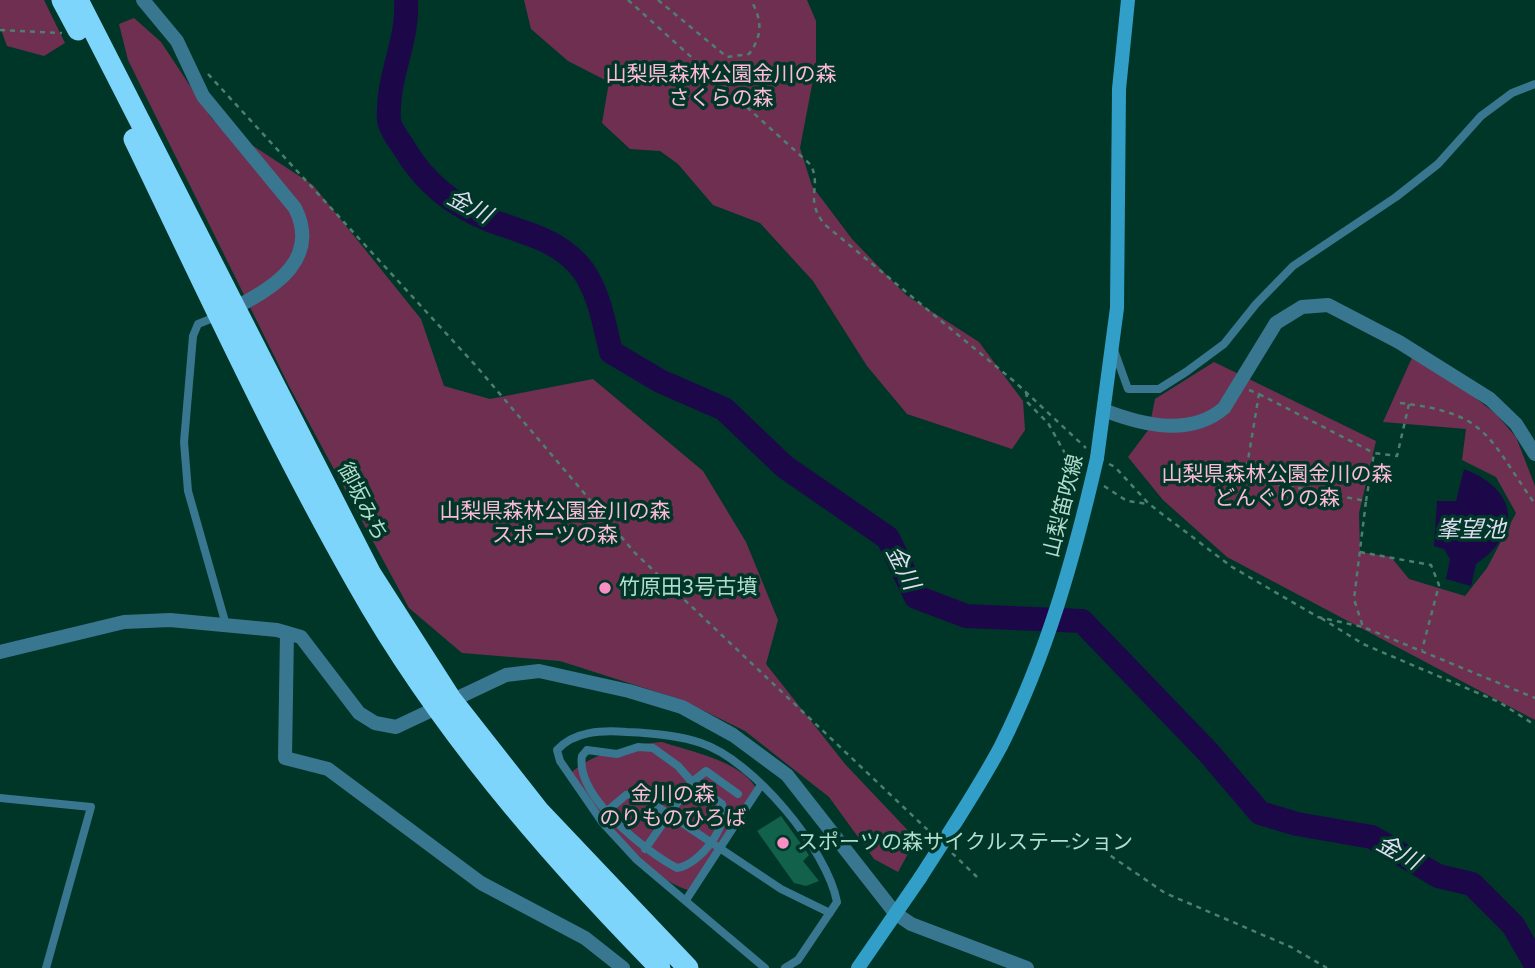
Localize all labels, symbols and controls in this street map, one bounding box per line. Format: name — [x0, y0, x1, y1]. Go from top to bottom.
park label: 山梨県森林公園金川の森 さくらの森 — [606, 62, 836, 112]
water label: 金川 — [442, 184, 496, 230]
street label: 山梨笛吹線 — [1039, 452, 1089, 560]
street label: 御坂みち — [332, 459, 392, 545]
park label: 山梨県森林公園金川の森 どんぐりの森 — [1162, 462, 1392, 512]
park label: 山梨県森林公園金川の森 スポーツの森 — [440, 499, 670, 549]
water label: 峯望池 — [1437, 516, 1505, 544]
water label: 金川 — [879, 541, 925, 595]
place label: 竹原田3号古墳 — [619, 575, 758, 601]
marker: 竹原田3号古墳 — [597, 580, 613, 596]
park label: 金川の森 のりものひろば — [600, 782, 746, 832]
place label: スポーツの森サイクルステーション — [797, 830, 1133, 856]
water label: 金川 — [1371, 830, 1425, 876]
marker: スポーツの森サイクルステーション — [775, 835, 791, 851]

